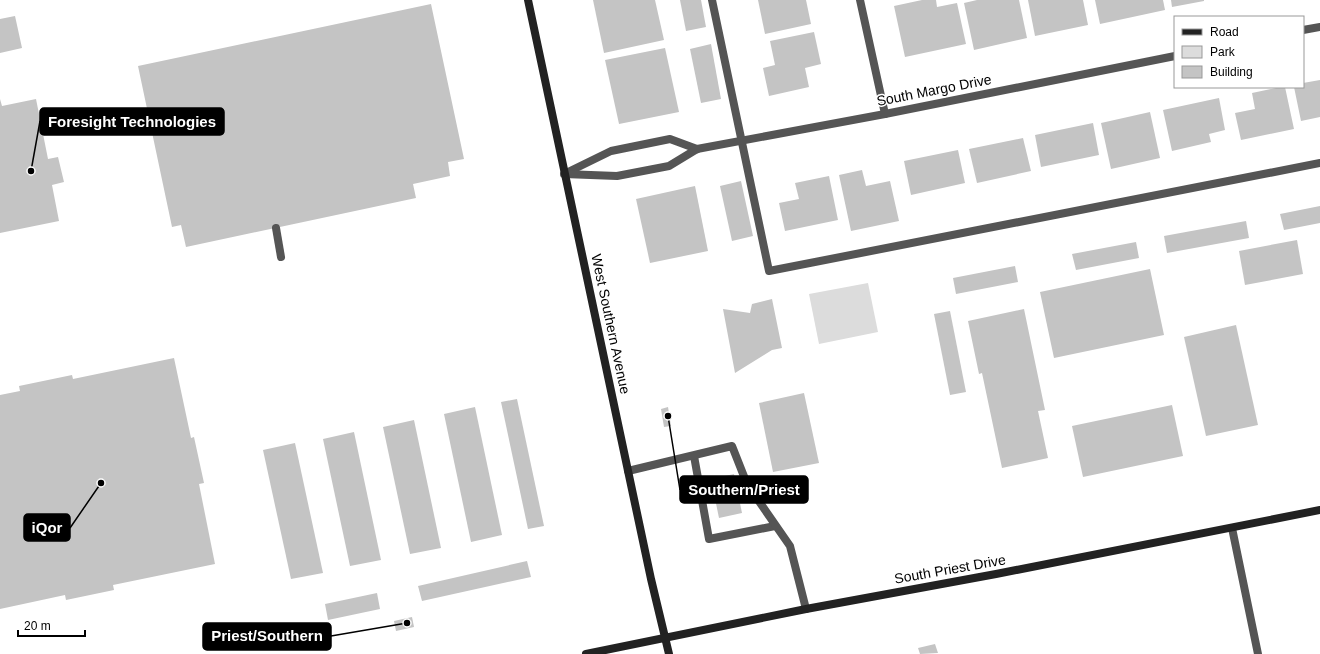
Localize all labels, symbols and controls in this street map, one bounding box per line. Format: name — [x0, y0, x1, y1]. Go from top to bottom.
legend — [1174, 16, 1304, 88]
text: Road — [1210, 25, 1239, 39]
text: Park — [1210, 45, 1236, 59]
text: Building — [1210, 65, 1253, 79]
street label: South Margo Drive — [875, 71, 993, 109]
callout: Foresight Technologies — [40, 108, 224, 135]
text: Foresight Technologies — [48, 113, 216, 130]
street label: West Southern Avenue — [588, 253, 634, 396]
callout: Southern/Priest — [680, 476, 808, 503]
text: Southern/Priest — [688, 481, 800, 498]
callout: iQor — [24, 514, 70, 541]
text: iQor — [32, 519, 63, 536]
street label: South Priest Drive — [893, 551, 1007, 587]
scale bar — [18, 612, 85, 638]
text: 20 m — [24, 619, 51, 633]
callout: Priest/Southern — [203, 623, 331, 650]
text: Priest/Southern — [211, 627, 323, 644]

